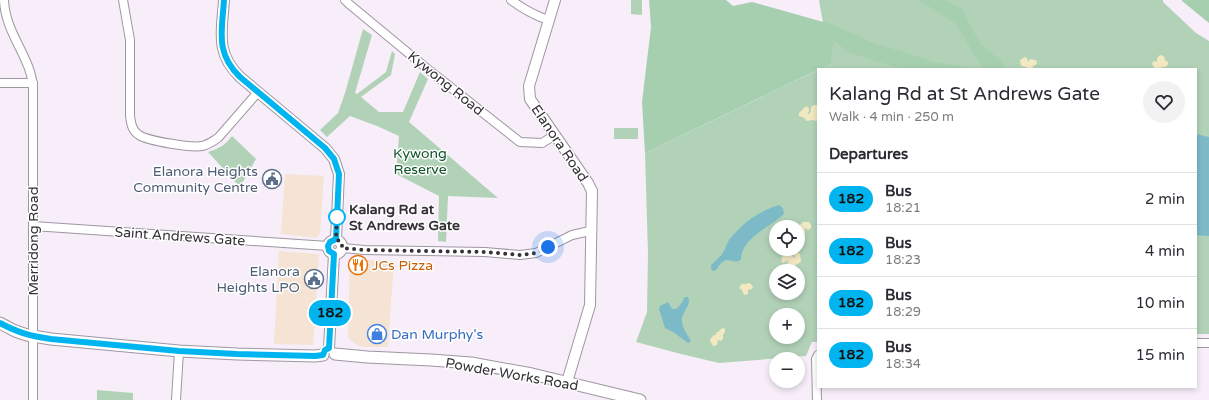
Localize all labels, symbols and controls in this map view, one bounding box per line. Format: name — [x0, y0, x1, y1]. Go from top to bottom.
street label: Kywong Road — [404, 48, 487, 119]
button: heart — [1143, 81, 1185, 123]
text: Kalang Rd at St Andrews Gate — [829, 83, 1100, 105]
street label: Elanora Road — [528, 101, 592, 185]
text: Walk · 4 min · 250 m — [829, 109, 954, 125]
park label: Kywong Reserve — [393, 145, 447, 178]
text: Departures — [829, 145, 908, 163]
place label: Elanora Heights Community Centre — [133, 163, 258, 196]
public building icon: Elanora Heights Community Centre — [261, 168, 283, 190]
text: Bus — [885, 182, 912, 200]
street label: Merridong Road — [25, 187, 42, 296]
text: 182 — [838, 190, 864, 207]
text: 2 min — [1145, 190, 1185, 208]
text: 18:21 — [885, 200, 921, 216]
place label: Kalang Rd at St Andrews Gate — [349, 201, 460, 234]
marker: Kalang Rd at St Andrews Gate — [328, 208, 346, 226]
map controls — [769, 220, 805, 388]
button: locate — [769, 220, 805, 256]
street label: Saint Andrews Gate — [114, 223, 246, 250]
text: Bus — [885, 234, 912, 252]
your location — [538, 237, 558, 257]
text: 182 — [838, 242, 864, 259]
text: 4 min — [1145, 242, 1185, 260]
text: 18:23 — [885, 252, 921, 268]
restaurant icon: JCs Pizza — [347, 254, 369, 276]
place label: JCs Pizza — [372, 257, 433, 274]
place label: Elanora Heights LPO — [216, 263, 300, 296]
button: layers — [769, 264, 805, 300]
public building icon: Elanora Heights LPO — [303, 268, 325, 290]
text: Bus — [885, 286, 912, 304]
text: 182 — [838, 294, 864, 311]
text: 10 min — [1136, 294, 1185, 312]
line badge: 182 — [307, 300, 353, 326]
text: 182 — [317, 304, 343, 321]
text: 18:29 — [885, 304, 921, 320]
button: + — [769, 308, 805, 344]
shop icon: Dan Murphy's — [366, 323, 388, 345]
place label: Dan Murphy's — [391, 326, 483, 343]
text: Bus — [885, 338, 912, 356]
text: 182 — [838, 346, 864, 363]
text: 15 min — [1136, 346, 1185, 364]
button: − — [769, 352, 805, 388]
street label: Powder Works Road — [444, 354, 580, 395]
text: 18:34 — [885, 356, 921, 372]

